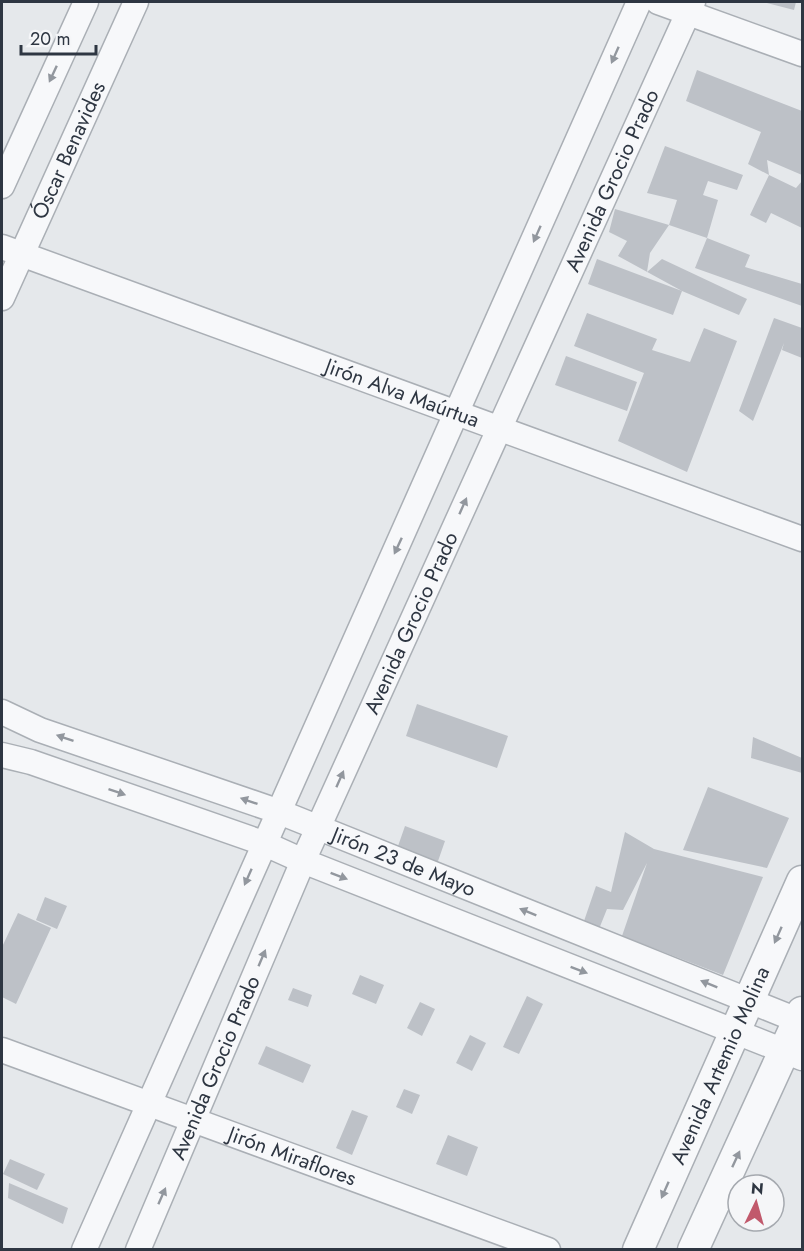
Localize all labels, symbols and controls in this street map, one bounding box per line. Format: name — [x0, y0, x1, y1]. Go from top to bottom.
scale bar — [21, 18, 96, 56]
text: 20 m — [30, 26, 70, 52]
one-way arrow — [610, 46, 620, 64]
one-way arrow — [48, 65, 58, 83]
street label: Óscar Benavides — [25, 77, 113, 224]
street label: Avenida Grocio Prado — [558, 84, 666, 276]
one-way arrow — [533, 225, 542, 242]
street label: Jirón Alva Maúrtua — [318, 350, 483, 435]
one-way arrow — [458, 496, 468, 514]
street label: Avenida Grocio Prado — [357, 527, 466, 719]
one-way arrow — [394, 538, 403, 555]
one-way arrow — [56, 733, 74, 743]
one-way arrow — [335, 771, 344, 788]
one-way arrow — [108, 788, 126, 797]
one-way arrow — [240, 796, 258, 806]
street label: Jirón 23 de Mayo — [325, 818, 480, 904]
one-way arrow — [243, 868, 253, 886]
one-way arrow — [330, 871, 348, 881]
one-way arrow — [519, 907, 537, 916]
one-way arrow — [774, 926, 783, 943]
one-way arrow — [257, 949, 267, 967]
street label: Avenida Artemio Molina — [663, 962, 777, 1169]
one-way arrow — [570, 965, 588, 975]
street label: Avenida Grocio Prado — [163, 971, 268, 1164]
one-way arrow — [700, 979, 718, 989]
street label: Jirón Miraflores — [221, 1118, 360, 1194]
one-way arrow — [731, 1150, 740, 1167]
north arrow — [726, 1173, 786, 1233]
text: N — [750, 1177, 765, 1201]
one-way arrow — [660, 1181, 670, 1199]
one-way arrow — [158, 1187, 167, 1205]

